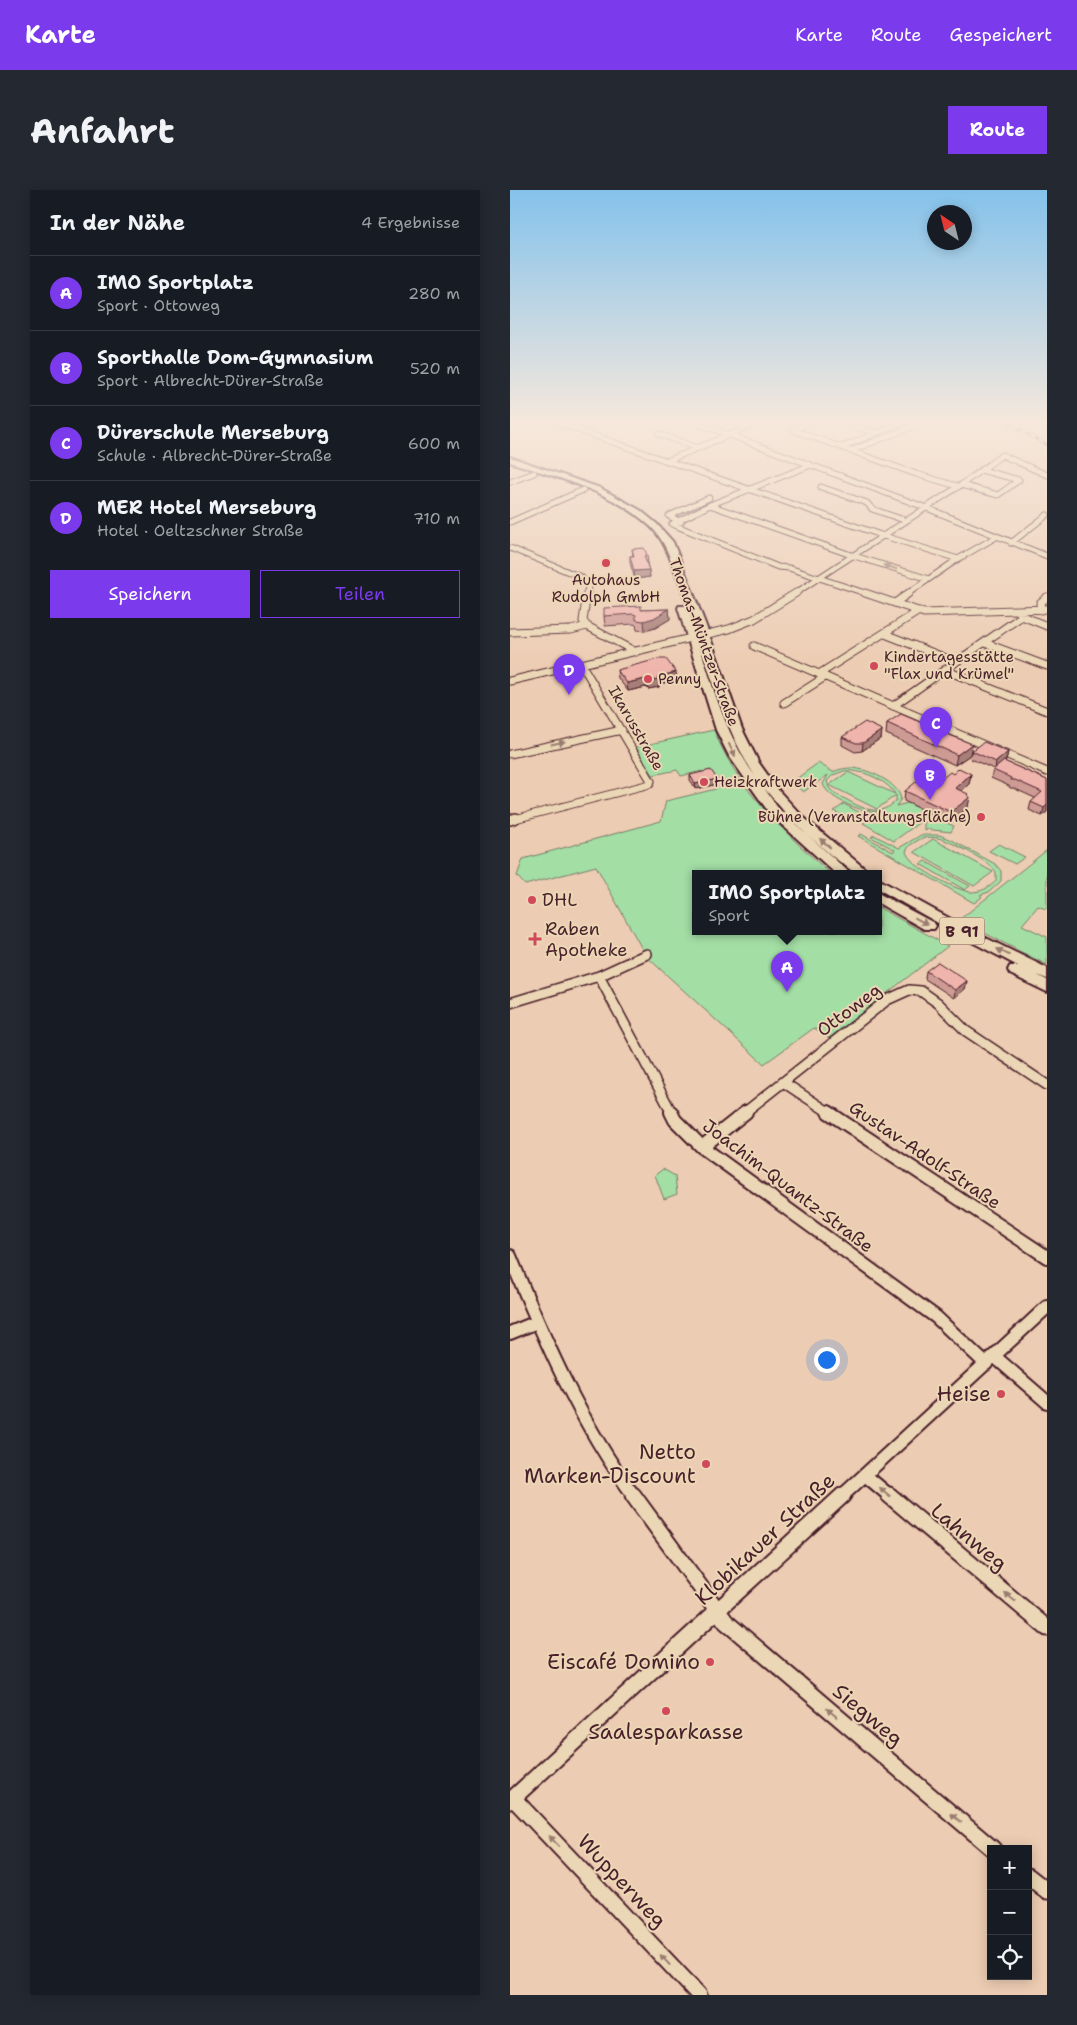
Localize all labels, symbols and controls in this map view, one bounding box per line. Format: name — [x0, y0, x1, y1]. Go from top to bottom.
text: Karte — [25, 19, 96, 51]
text: Karte — [795, 23, 843, 47]
text: Route — [871, 23, 922, 47]
text: Gespeichert — [950, 23, 1052, 47]
button: Route — [948, 106, 1047, 154]
text: Anfahrt — [30, 107, 174, 154]
north arrow — [927, 205, 972, 250]
text: In der Nähe — [50, 209, 185, 237]
text: 4 Ergebnisse — [361, 212, 460, 233]
text: IMO Sportplatz — [97, 270, 254, 295]
text: A — [60, 283, 72, 304]
text: 280 m — [408, 283, 460, 304]
text: Sport · Ottoweg — [97, 295, 220, 316]
text: Sporthalle Dom-Gymnasium — [97, 345, 373, 370]
text: B — [61, 358, 71, 379]
text: 520 m — [410, 358, 460, 379]
text: Sport · Albrecht-Dürer-Straße — [97, 370, 324, 391]
text: Dürerschule Merseburg — [97, 420, 329, 445]
text: C — [61, 433, 71, 454]
text: 600 m — [408, 433, 460, 454]
text: Schule · Albrecht-Dürer-Straße — [97, 445, 332, 466]
text: MER Hotel Merseburg — [97, 495, 316, 520]
text: D — [60, 508, 72, 529]
text: 710 m — [413, 508, 460, 529]
text: Hotel · Oeltzschner Straße — [97, 520, 303, 541]
street label: Thomas-Müntzer-Straße — [664, 555, 744, 729]
marker: Autohaus Rudolph GmbH — [600, 557, 612, 569]
one-way arrow — [883, 563, 898, 570]
button: Speichern — [50, 570, 250, 618]
button: Teilen — [260, 570, 460, 618]
place label: Autohaus Rudolph GmbH — [552, 570, 660, 607]
place label: Kindertagesstätte "Flax und Krümel" — [884, 647, 1014, 684]
pin: D — [553, 654, 585, 695]
marker: Kindertagesstätte "Flax und Krümel" — [868, 660, 880, 672]
place label: Penny — [658, 669, 701, 689]
marker: Penny — [642, 673, 654, 685]
street label: Ikarusstraße — [604, 682, 668, 774]
pin: C — [920, 707, 952, 748]
one-way arrow — [550, 739, 566, 747]
one-way arrow — [728, 743, 736, 757]
pin: B — [914, 759, 946, 800]
place label: Heizkraftwerk — [714, 772, 817, 792]
marker: Heizkraftwerk — [698, 776, 710, 788]
place label: Bühne (Veranstaltungsfläche) — [758, 807, 971, 827]
marker: Bühne (Veranstaltungsfläche) — [975, 811, 987, 823]
one-way arrow — [818, 838, 831, 849]
popup — [692, 870, 882, 935]
text: IMO Sportplatz — [709, 880, 865, 905]
place label: DHL — [542, 888, 577, 912]
marker: DHL — [526, 894, 538, 906]
text: Sport — [709, 905, 750, 926]
place label: Raben Apotheke — [545, 917, 628, 962]
one-way arrow — [914, 917, 927, 926]
road number: B 91 — [940, 918, 984, 944]
marker: Raben Apotheke — [529, 933, 541, 945]
one-way arrow — [996, 948, 1011, 956]
pin: A — [771, 951, 803, 992]
street label: Ottoweg — [812, 978, 886, 1042]
street label: Gustav-Adolf-Straße — [844, 1095, 1006, 1215]
street label: Joachim-Quantz-Straße — [698, 1114, 878, 1258]
your location — [814, 1347, 840, 1373]
place label: Heise — [937, 1380, 991, 1408]
marker: Heise — [995, 1388, 1007, 1400]
place label: Netto Marken-Discount — [524, 1438, 696, 1490]
marker: Netto Marken-Discount — [700, 1458, 712, 1470]
street label: Klobikauer Straße — [689, 1467, 841, 1611]
one-way arrow — [879, 1487, 892, 1498]
street label: Lahnweg — [925, 1497, 1013, 1577]
one-way arrow — [1004, 1591, 1016, 1603]
place label: Eiscafé Domino — [547, 1648, 700, 1676]
marker: Eiscafé Domino — [704, 1656, 716, 1668]
street label: Siegweg — [827, 1677, 909, 1753]
marker: Saalesparkasse — [660, 1705, 672, 1717]
one-way arrow — [826, 1707, 839, 1718]
place label: Saalesparkasse — [588, 1718, 744, 1746]
one-way arrow — [950, 1812, 962, 1824]
street label: Wupperweg — [571, 1828, 673, 1934]
one-way arrow — [548, 1836, 560, 1848]
map controls — [987, 1845, 1032, 1980]
button: + — [987, 1845, 1032, 1890]
button: − — [987, 1890, 1032, 1935]
button: locate — [987, 1935, 1032, 1980]
one-way arrow — [659, 1954, 671, 1966]

